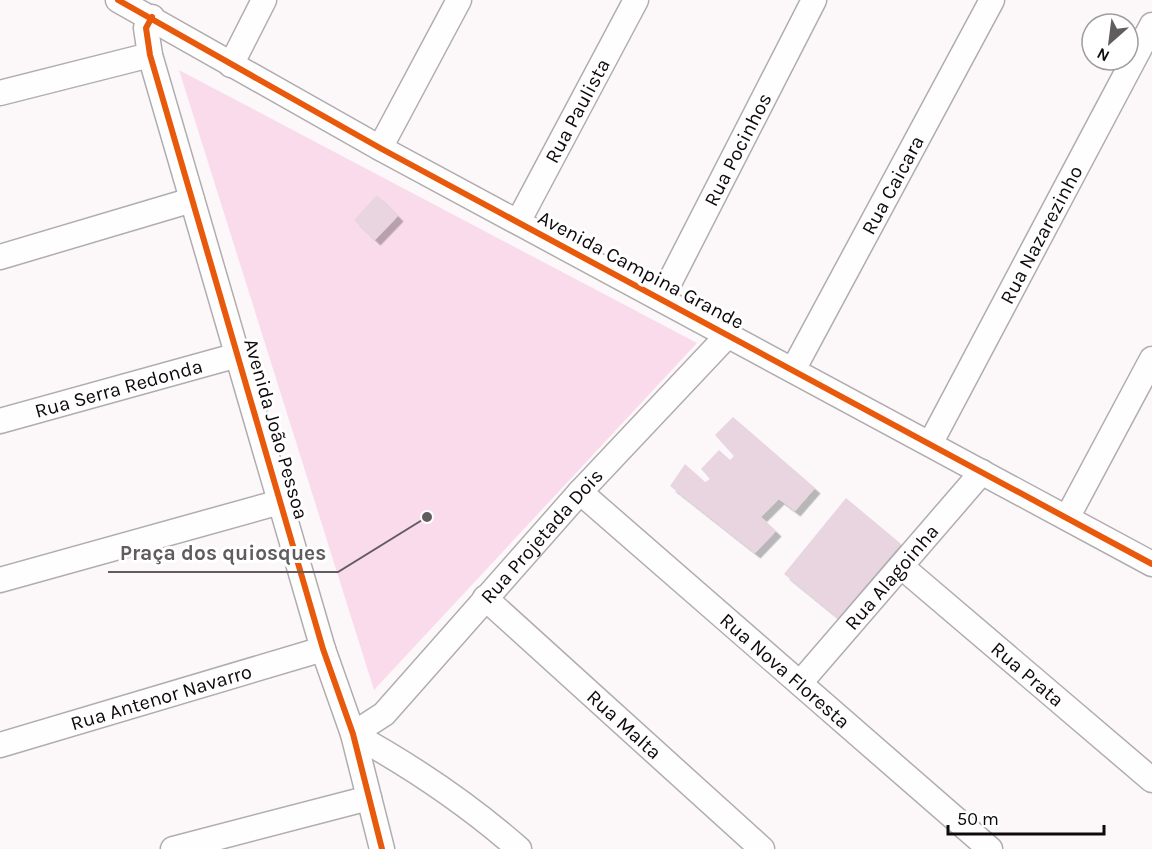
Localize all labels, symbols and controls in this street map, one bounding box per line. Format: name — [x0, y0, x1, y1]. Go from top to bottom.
north arrow — [1080, 12, 1140, 72]
text: N — [1094, 44, 1113, 66]
street label: Rua Paulista — [540, 55, 614, 167]
street label: Rua Pocinhos — [699, 89, 776, 210]
street label: Rua Caicara — [857, 132, 928, 238]
street label: Rua Nazarezinho — [995, 161, 1087, 308]
street label: Avenida Campina Grande — [534, 206, 748, 334]
street label: Avenida João Pessoa — [239, 336, 313, 522]
street label: Rua Serra Redonda — [32, 354, 205, 422]
street label: Rua Projetada Dois — [476, 464, 608, 608]
street label: Rua Alagoinha — [840, 520, 943, 634]
callout: Praça dos quiosques — [108, 533, 338, 572]
text: Praça dos quiosques — [120, 541, 326, 566]
street label: Rua Nova Floresta — [716, 608, 855, 733]
street label: Rua Prata — [987, 637, 1069, 711]
street label: Rua Antenor Navarro — [68, 659, 254, 735]
street label: Rua Malta — [582, 685, 666, 764]
scale bar — [948, 798, 1104, 836]
text: 50 m — [957, 808, 999, 830]

